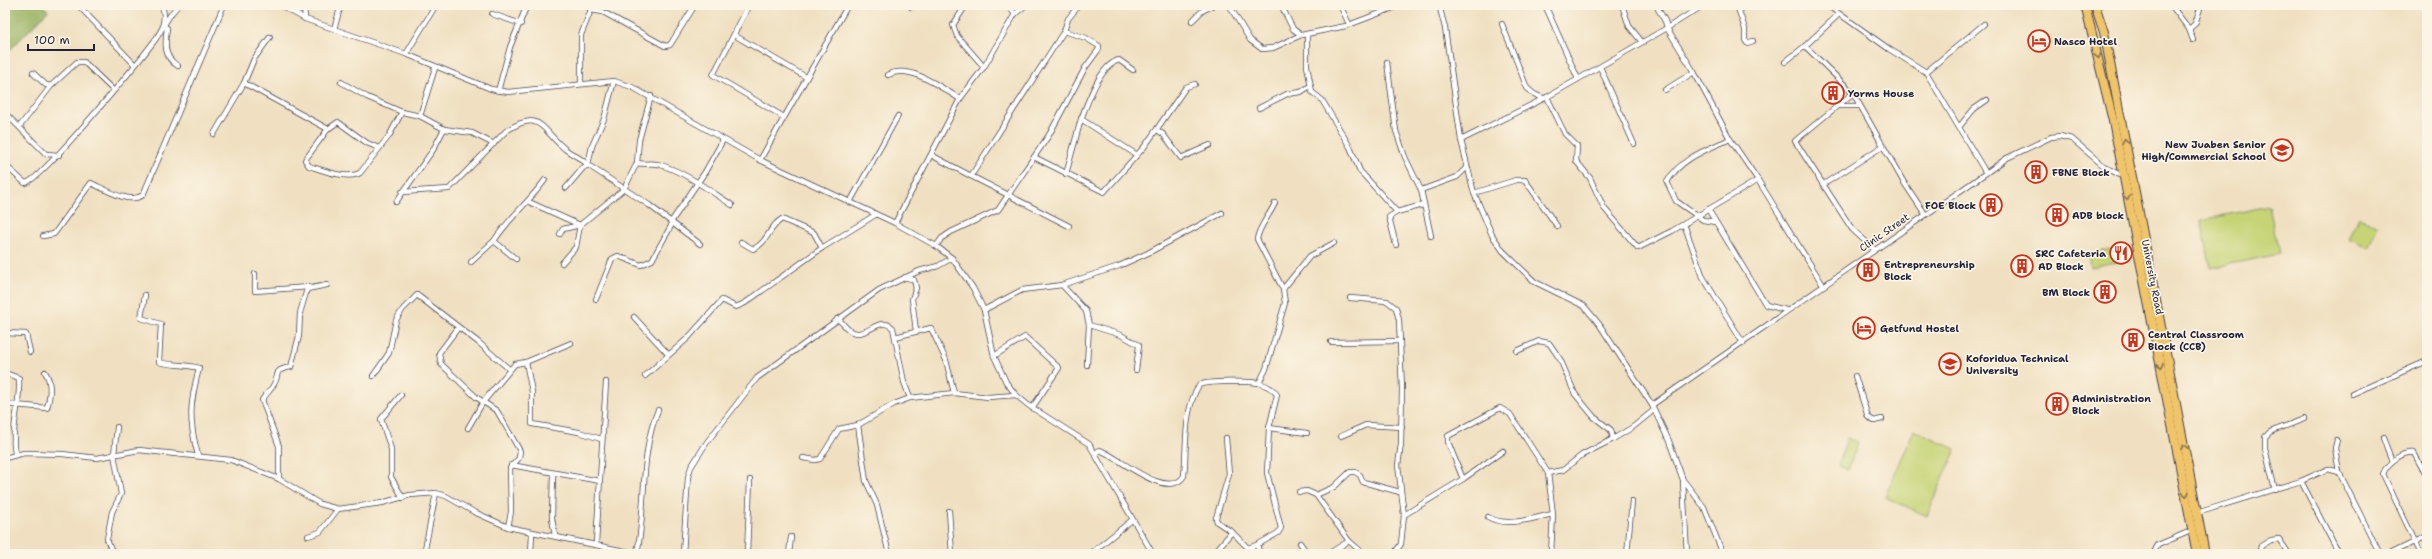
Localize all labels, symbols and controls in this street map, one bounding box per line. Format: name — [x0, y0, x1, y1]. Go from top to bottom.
scale bar — [28, 26, 94, 52]
hotel icon: Nasco Hotel — [2026, 28, 2052, 54]
text: 100 m — [34, 32, 70, 48]
place label: Nasco Hotel — [2054, 35, 2117, 48]
one-way arrow — [2094, 53, 2102, 60]
building icon: Yorms House — [1820, 80, 1846, 106]
place label: Yorms House — [1848, 87, 1914, 100]
school or university icon: New Juaben Senior High/Commercial School — [2269, 137, 2295, 163]
one-way arrow — [2121, 138, 2129, 144]
place label: New Juaben Senior High/Commercial School — [2141, 138, 2267, 163]
building icon: FBNE Block — [2023, 159, 2049, 185]
place label: FBNE Block — [2052, 166, 2110, 179]
building icon: FOE Block — [1978, 192, 2004, 218]
one-way arrow — [2122, 194, 2130, 201]
place label: FOE Block — [1925, 199, 1976, 212]
building icon: ADB block — [2044, 202, 2070, 228]
place label: ADB block — [2072, 209, 2124, 222]
street label: Clinic Street — [1857, 210, 1912, 254]
street label: University Road — [2139, 238, 2166, 316]
restaurant icon: SRC Cafeteria — [2108, 240, 2134, 266]
place label: SRC Cafeteria — [2035, 247, 2106, 260]
building icon: AD Block — [2009, 253, 2035, 279]
building icon: Entrepreneurship Block — [1855, 257, 1881, 283]
place label: Entrepreneurship Block — [1884, 258, 1975, 283]
place label: AD Block — [2038, 260, 2084, 273]
building icon: BM Block — [2092, 279, 2118, 305]
place label: BM Block — [2042, 286, 2090, 299]
hotel icon: Getfund Hostel — [1851, 315, 1877, 341]
place label: Getfund Hostel — [1880, 322, 1959, 335]
building icon: Central Classroom Block (CCB) — [2120, 327, 2146, 353]
place label: Central Classroom Block (CCB) — [2148, 328, 2244, 353]
school or university icon: Koforidua Technical University — [1937, 351, 1963, 377]
place label: Koforidua Technical University — [1966, 352, 2069, 377]
one-way arrow — [2155, 363, 2164, 369]
building icon: Administration Block — [2044, 391, 2070, 417]
place label: Administration Block — [2072, 392, 2151, 417]
one-way arrow — [2181, 444, 2189, 450]
one-way arrow — [2181, 491, 2189, 497]

